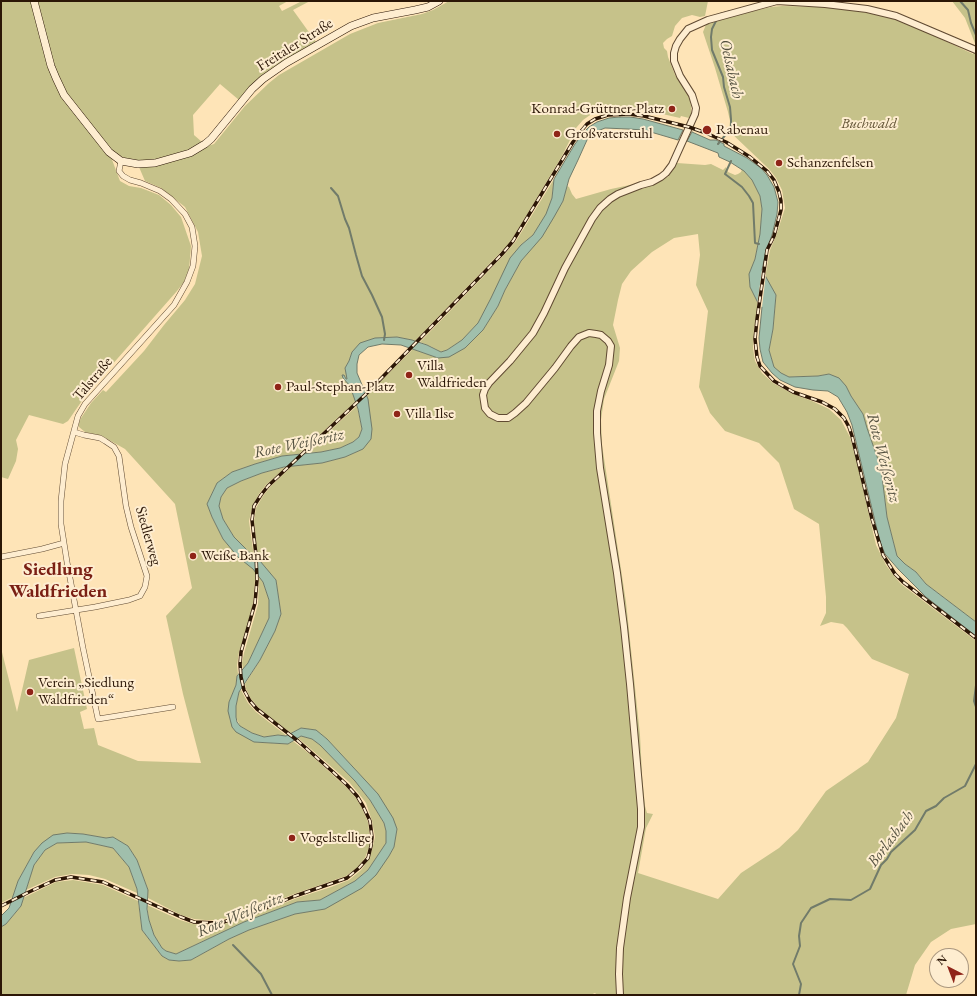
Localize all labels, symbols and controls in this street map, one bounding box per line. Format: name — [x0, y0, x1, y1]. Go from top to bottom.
street label: Freitaler Straße — [254, 14, 336, 76]
water label: Oelsabach — [715, 38, 747, 100]
place label: Konrad-Grüttner-Platz — [531, 100, 664, 118]
marker: Konrad-Grüttner-Platz — [667, 104, 677, 114]
park label: Buchwald — [841, 115, 897, 133]
place label: Rabenau — [716, 121, 768, 139]
marker: Rabenau — [701, 124, 713, 136]
place label: Großvaterstuhl — [565, 125, 653, 143]
marker: Großvaterstuhl — [552, 129, 562, 139]
place label: Schanzenfelsen — [787, 154, 874, 172]
marker: Schanzenfelsen — [774, 158, 784, 168]
street label: Talstraße — [69, 353, 117, 405]
place label: Villa Waldfrieden — [417, 357, 487, 392]
marker: Villa Waldfrieden — [404, 370, 414, 380]
place label: Paul-Stephan-Platz — [286, 378, 394, 396]
marker: Paul-Stephan-Platz — [273, 382, 283, 392]
place label: Villa Ilse — [405, 405, 454, 423]
marker: Villa Ilse — [392, 409, 402, 419]
water label: Rote Weißeritz — [862, 411, 904, 505]
water label: Rote Weißeritz — [252, 425, 346, 463]
street label: Siedlerweg — [131, 504, 165, 568]
place label: Weiße Bank — [201, 547, 269, 565]
marker: Weiße Bank — [188, 551, 198, 561]
district label: Siedlung Waldfrieden — [9, 559, 107, 603]
place label: Verein „Siedlung Waldfrieden“ — [38, 674, 134, 709]
marker: Verein „Siedlung Waldfrieden“ — [25, 687, 35, 697]
water label: Borlasbach — [864, 807, 918, 871]
place label: Vogelstellige — [300, 829, 371, 847]
marker: Vogelstellige — [287, 833, 297, 843]
water label: Rote Weißeritz — [194, 888, 286, 942]
north arrow — [929, 948, 969, 988]
text: N — [934, 952, 950, 968]

